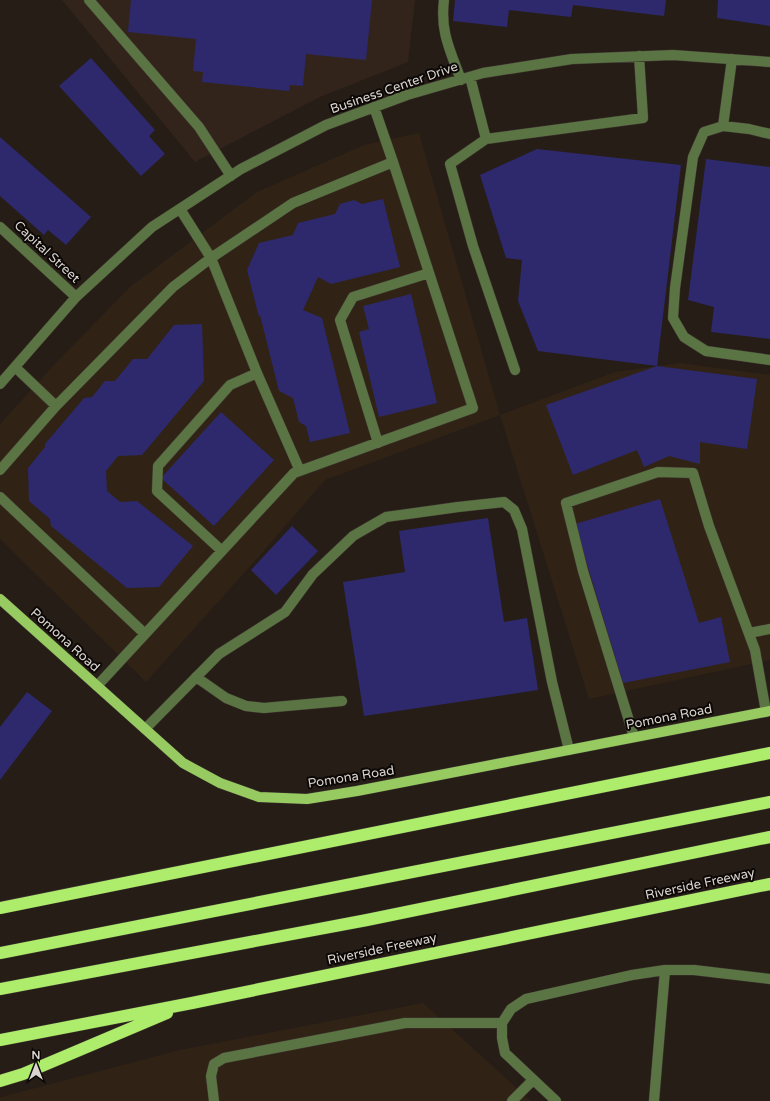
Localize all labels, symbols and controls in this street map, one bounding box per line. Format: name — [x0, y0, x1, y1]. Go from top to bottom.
street label: Business Center Drive — [328, 59, 460, 117]
street label: Capital Street — [11, 218, 83, 286]
street label: Pomona Road — [27, 605, 103, 675]
street label: Pomona Road — [624, 701, 714, 733]
street label: Pomona Road — [306, 762, 396, 792]
street label: Riverside Freeway — [644, 865, 756, 903]
street label: Riverside Freeway — [326, 930, 438, 968]
north arrow — [16, 1045, 56, 1085]
text: N — [32, 1049, 40, 1062]

